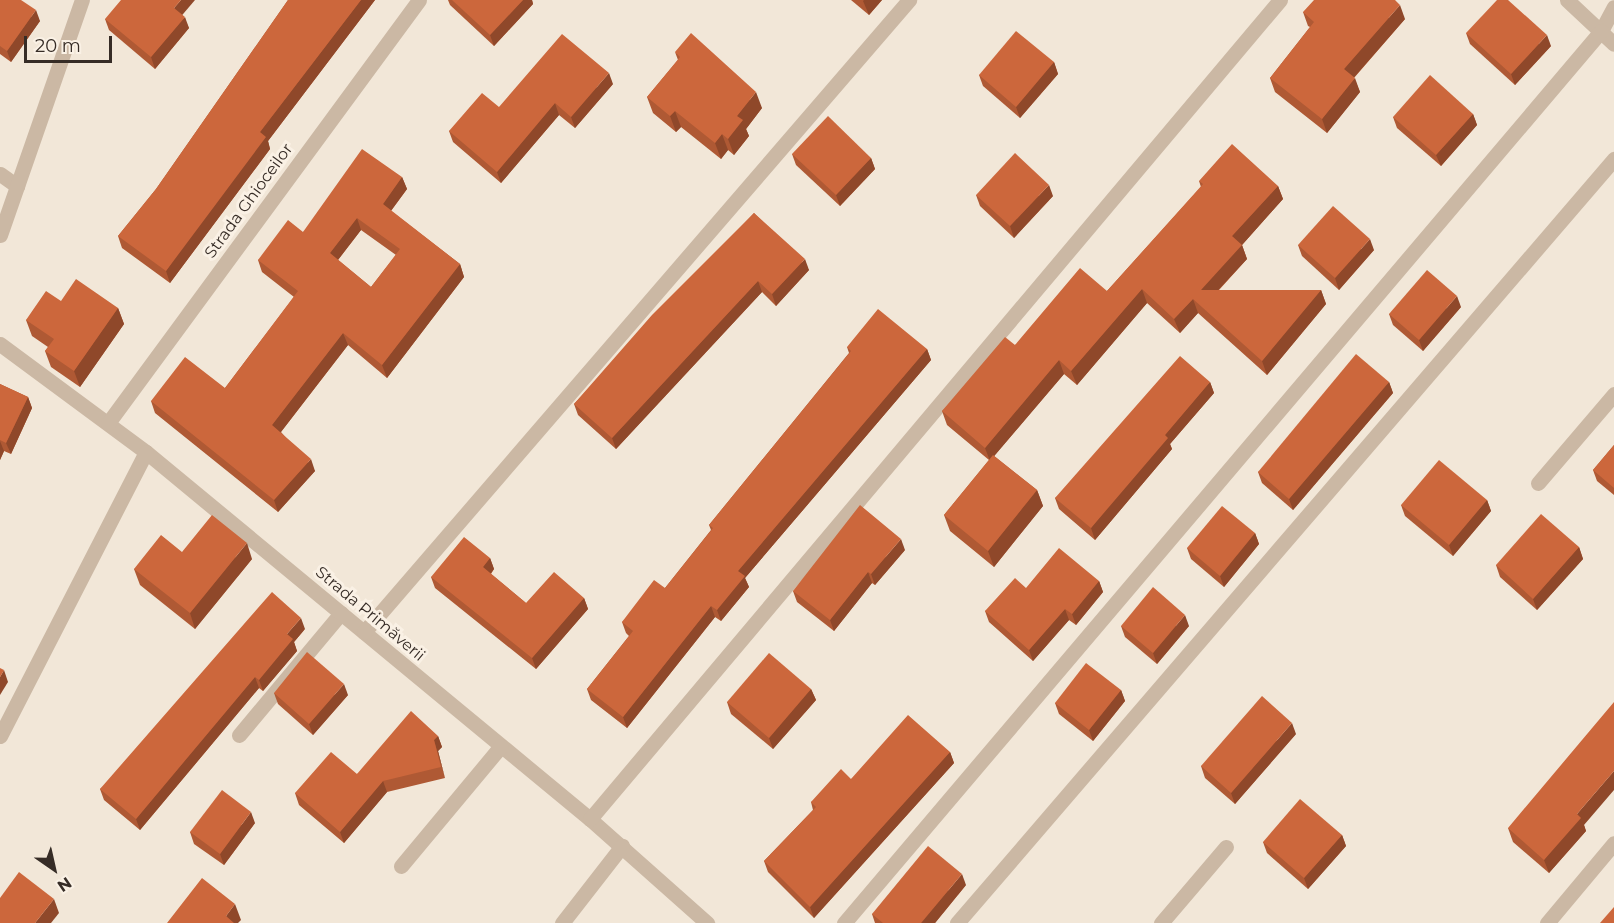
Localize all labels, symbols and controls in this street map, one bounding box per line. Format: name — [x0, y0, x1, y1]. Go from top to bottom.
scale bar — [27, 24, 116, 62]
text: 20 m — [35, 35, 81, 57]
street label: Strada Ghioceilor — [201, 140, 297, 262]
street label: Strada Primăverii — [311, 563, 429, 665]
north arrow — [24, 839, 84, 899]
text: N — [54, 873, 75, 896]

